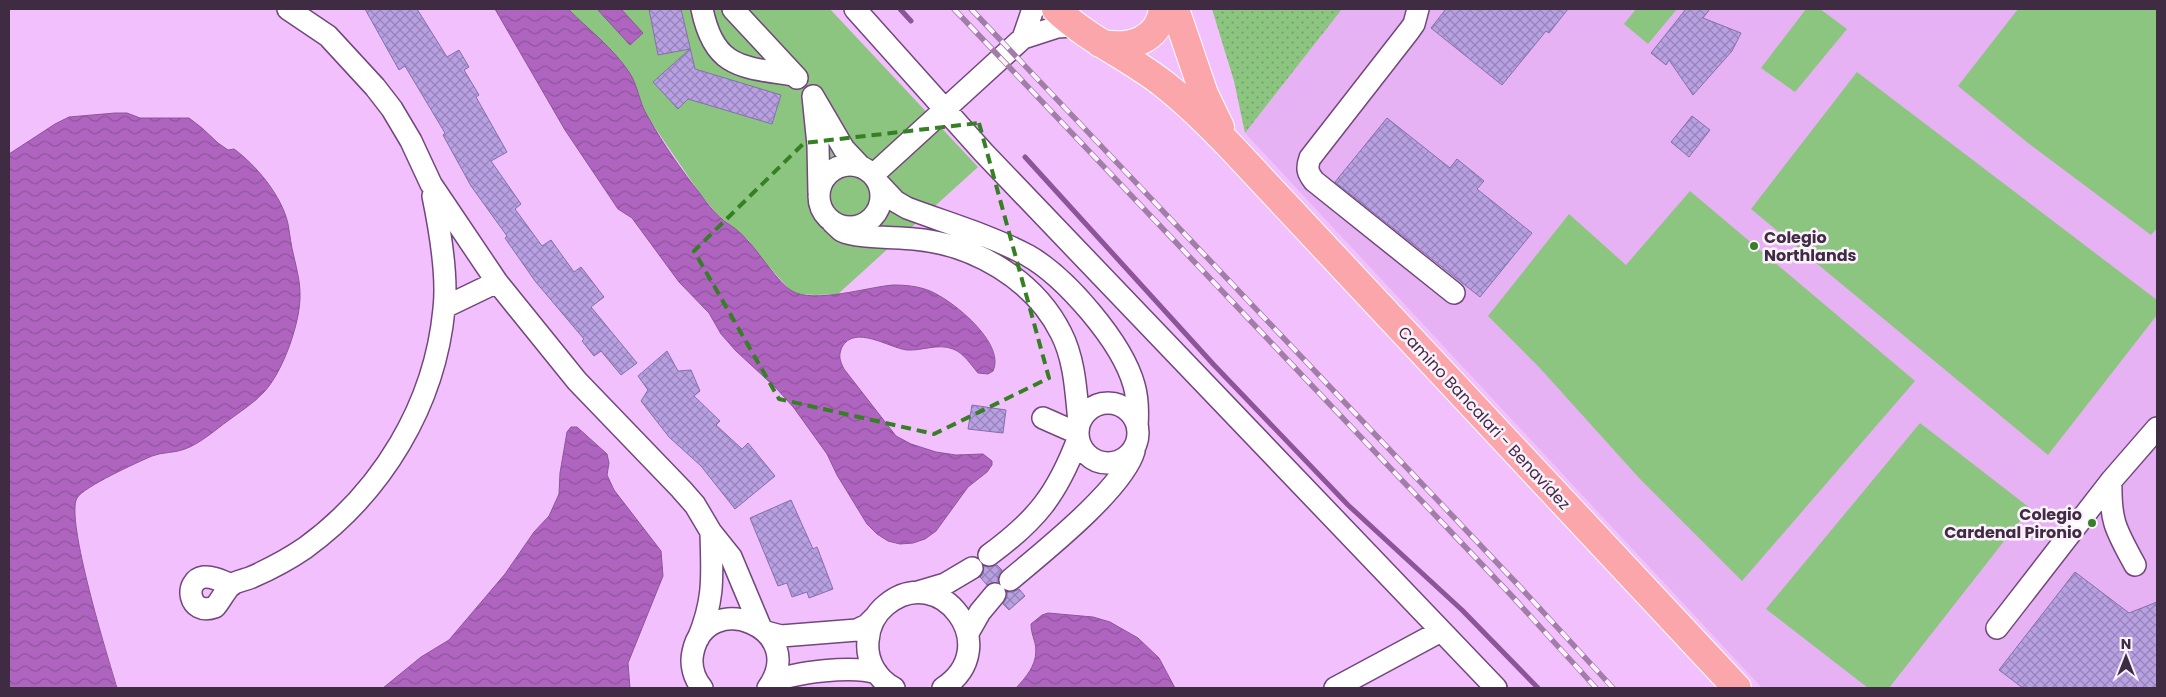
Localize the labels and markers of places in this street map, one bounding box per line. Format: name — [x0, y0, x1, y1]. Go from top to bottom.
place label: Colegio Northlands — [1764, 226, 1857, 267]
marker: Colegio Northlands — [1748, 240, 1760, 252]
place label: Colegio Cardenal Pironio — [1944, 503, 2082, 544]
marker: Colegio Cardenal Pironio — [2086, 517, 2098, 529]

